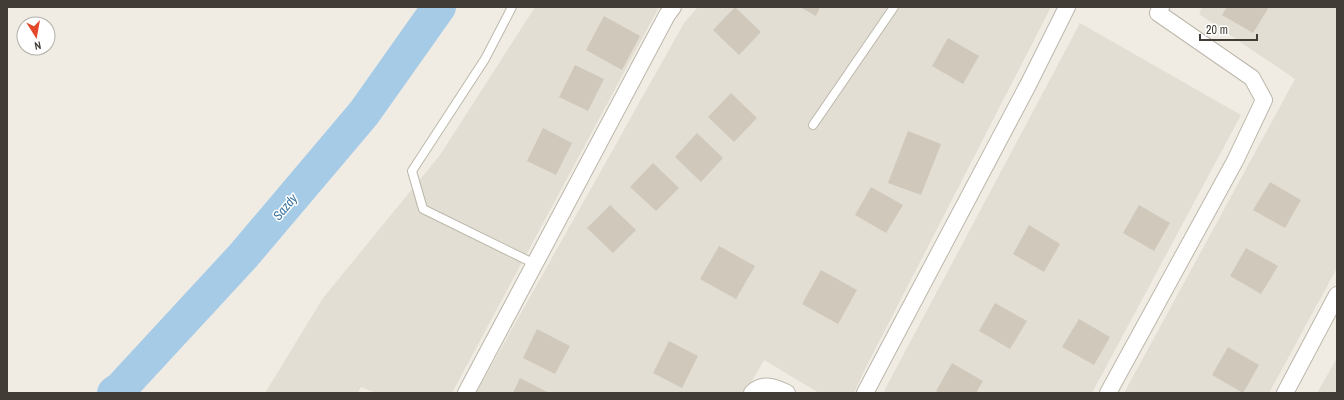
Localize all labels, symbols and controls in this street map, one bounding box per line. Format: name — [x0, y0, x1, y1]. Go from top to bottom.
north arrow — [16, 16, 56, 56]
scale bar — [1200, 16, 1257, 42]
text: 20 m — [1206, 22, 1228, 38]
text: N — [33, 38, 42, 53]
water label: Sazdy — [269, 190, 301, 224]

